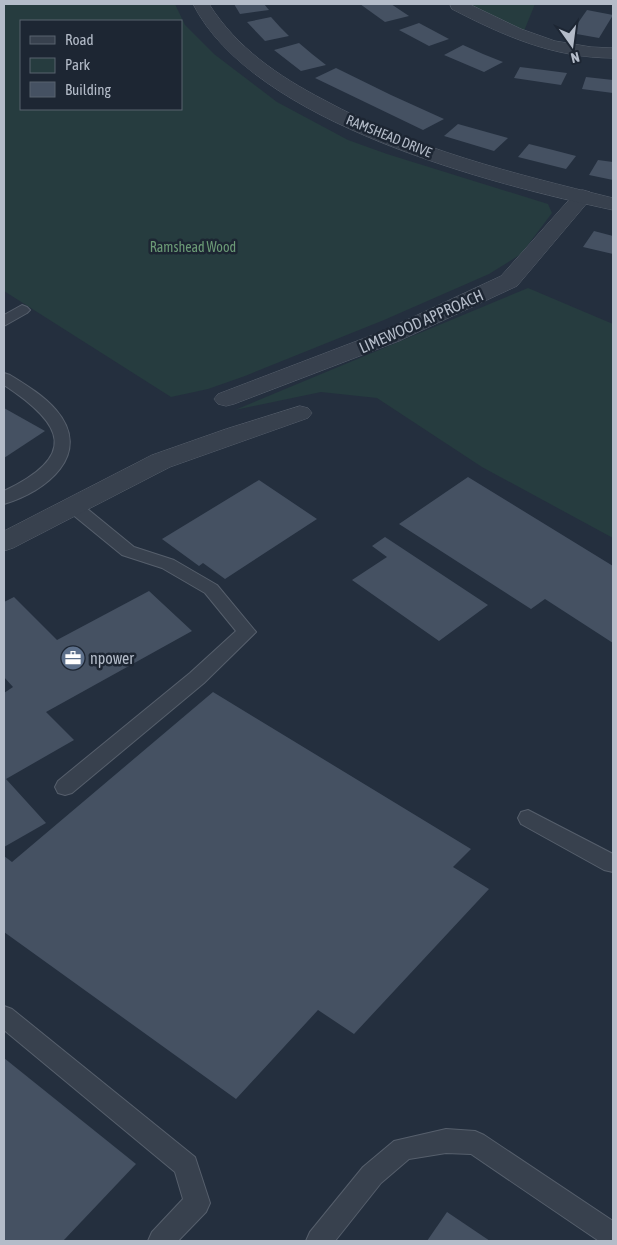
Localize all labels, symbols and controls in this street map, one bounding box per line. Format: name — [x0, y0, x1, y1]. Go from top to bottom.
legend — [20, 20, 182, 110]
north arrow — [547, 20, 597, 70]
text: Road — [65, 31, 94, 48]
text: N — [569, 49, 581, 66]
text: Park — [65, 56, 90, 73]
text: Building — [65, 81, 111, 98]
street label: RAMSHEAD DRIVE — [344, 112, 434, 160]
park label: Ramshead Wood — [150, 239, 236, 255]
street label: LIMEWOOD APPROACH — [356, 285, 486, 357]
office icon: npower — [60, 645, 86, 671]
place label: npower — [90, 649, 134, 668]

